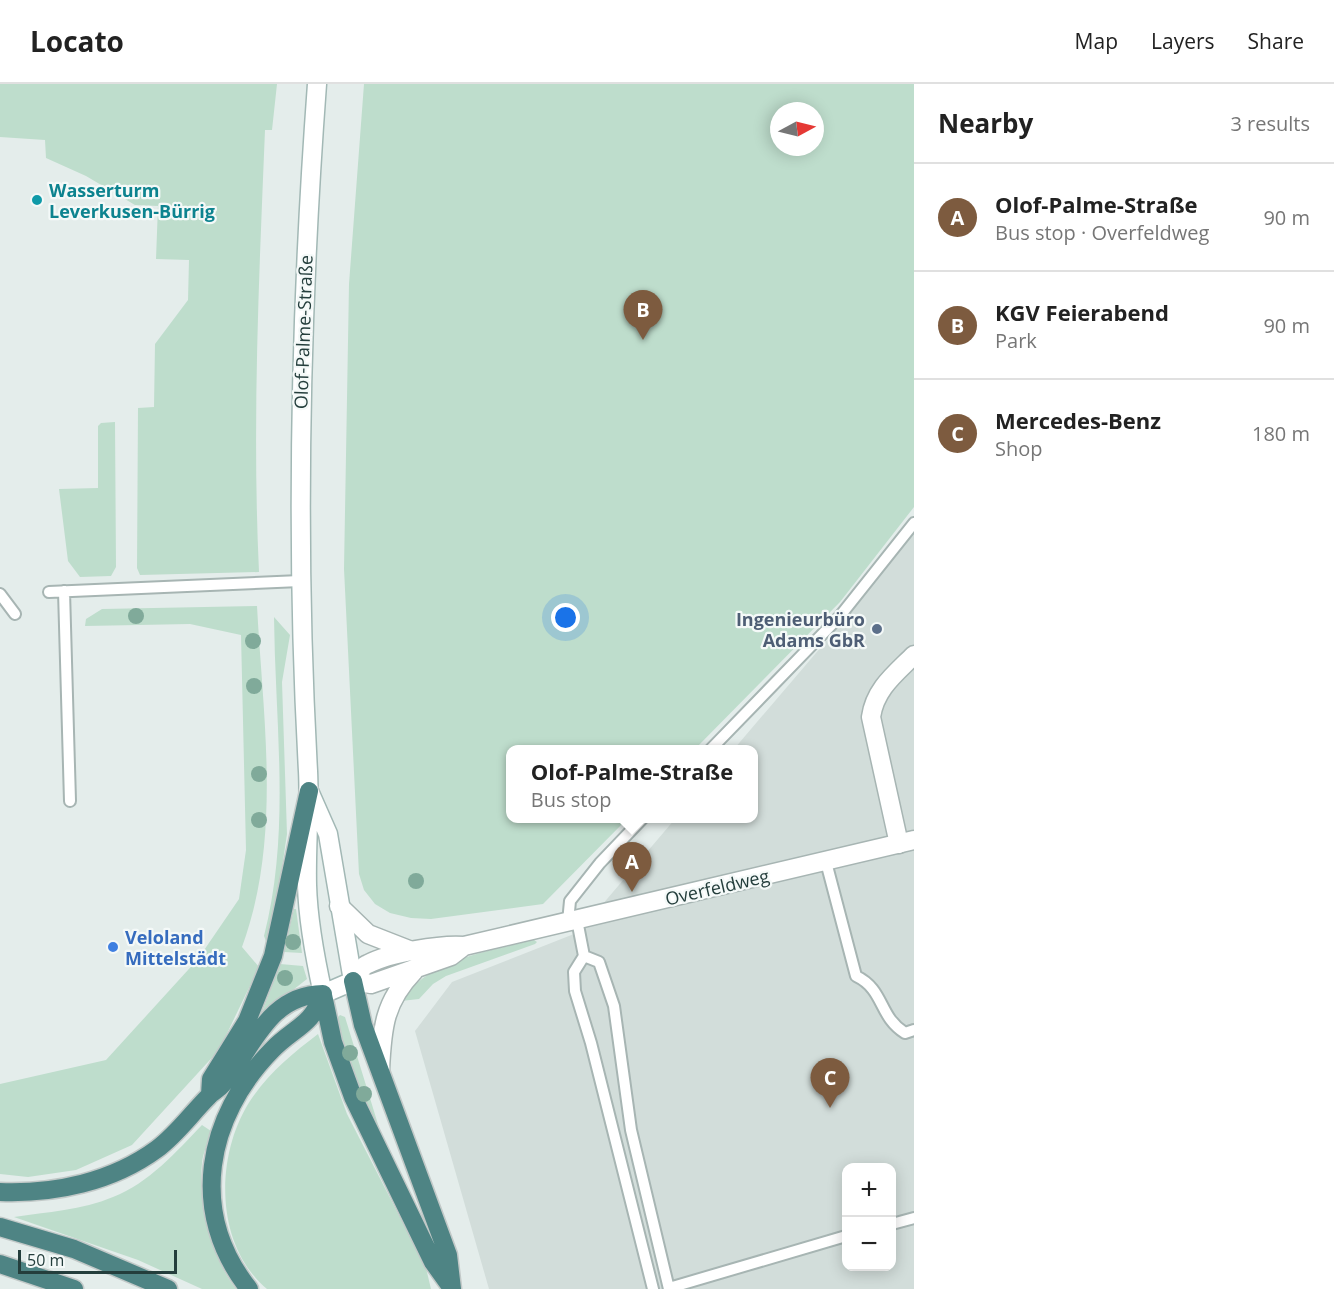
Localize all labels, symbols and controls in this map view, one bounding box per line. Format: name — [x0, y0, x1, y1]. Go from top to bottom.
text: Locato — [30, 22, 124, 60]
text: Map — [1075, 27, 1118, 55]
text: Layers — [1151, 27, 1215, 55]
text: Share — [1248, 27, 1304, 55]
north arrow — [770, 102, 824, 156]
text: Nearby — [938, 105, 1033, 141]
text: 3 results — [1230, 110, 1310, 137]
place label: Wasserturm Leverkusen-Bürrig — [49, 178, 215, 223]
text: Olof-Palme-Straße — [995, 189, 1198, 219]
marker: Wasserturm Leverkusen-Bürrig — [30, 193, 44, 207]
text: A — [951, 204, 964, 231]
text: 90 m — [1263, 204, 1310, 231]
text: Bus stop · Overfeldweg — [995, 219, 1209, 246]
street label: Olof-Palme-Straße — [288, 255, 318, 409]
pin: B — [624, 290, 662, 340]
text: KGV Feierabend — [995, 297, 1169, 327]
text: B — [951, 312, 964, 339]
text: 90 m — [1263, 312, 1310, 339]
text: Park — [995, 327, 1037, 354]
text: Mercedes-Benz — [995, 405, 1161, 435]
text: C — [951, 420, 964, 447]
text: 180 m — [1252, 420, 1310, 447]
text: Shop — [995, 435, 1043, 462]
your location — [551, 603, 580, 632]
place label: Ingenieurbüro Adams GbR — [736, 607, 865, 652]
marker: Ingenieurbüro Adams GbR — [870, 622, 884, 636]
popup — [506, 745, 758, 823]
text: Olof-Palme-Straße — [531, 756, 733, 786]
text: Bus stop — [531, 786, 612, 813]
pin: A — [612, 842, 652, 892]
street label: Overfeldweg — [663, 863, 772, 911]
place label: Veloland Mittelstädt — [125, 925, 226, 970]
marker: Veloland Mittelstädt — [106, 940, 120, 954]
pin: C — [810, 1058, 850, 1108]
map controls — [842, 1163, 896, 1271]
button: + — [842, 1163, 896, 1217]
button: − — [842, 1217, 896, 1271]
scale bar — [18, 1247, 177, 1274]
text: 50 m — [27, 1249, 64, 1271]

